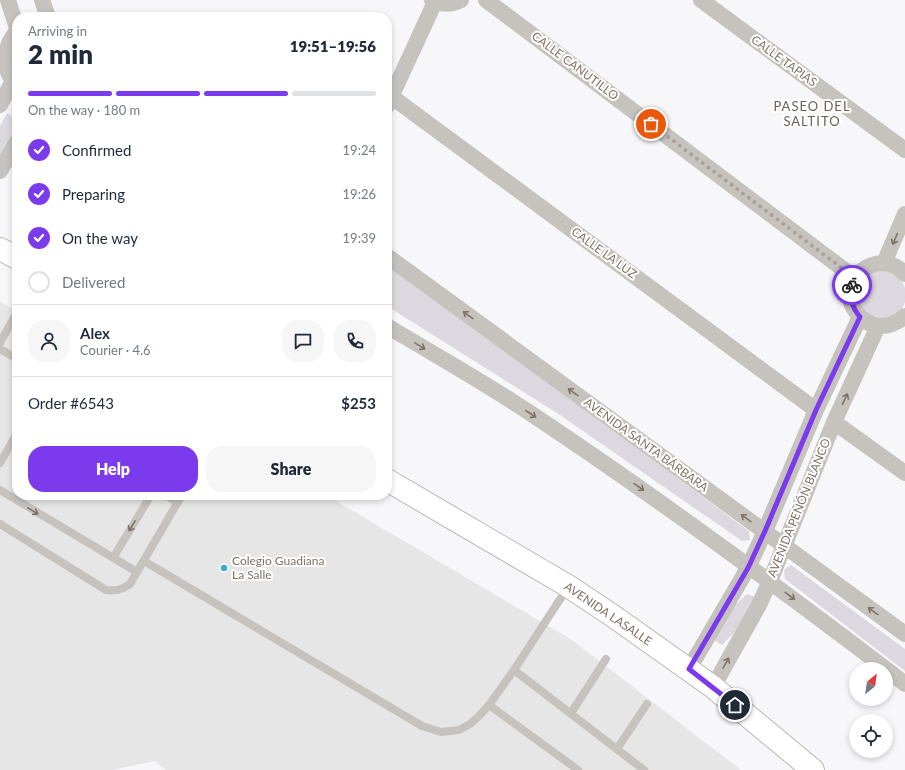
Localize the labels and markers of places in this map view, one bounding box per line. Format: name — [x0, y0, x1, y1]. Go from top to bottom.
pin — [634, 107, 668, 141]
place label: Colegio Guadiana La Salle — [232, 553, 324, 582]
marker: Colegio Guadiana La Salle — [219, 563, 229, 573]
pin — [718, 688, 752, 722]

